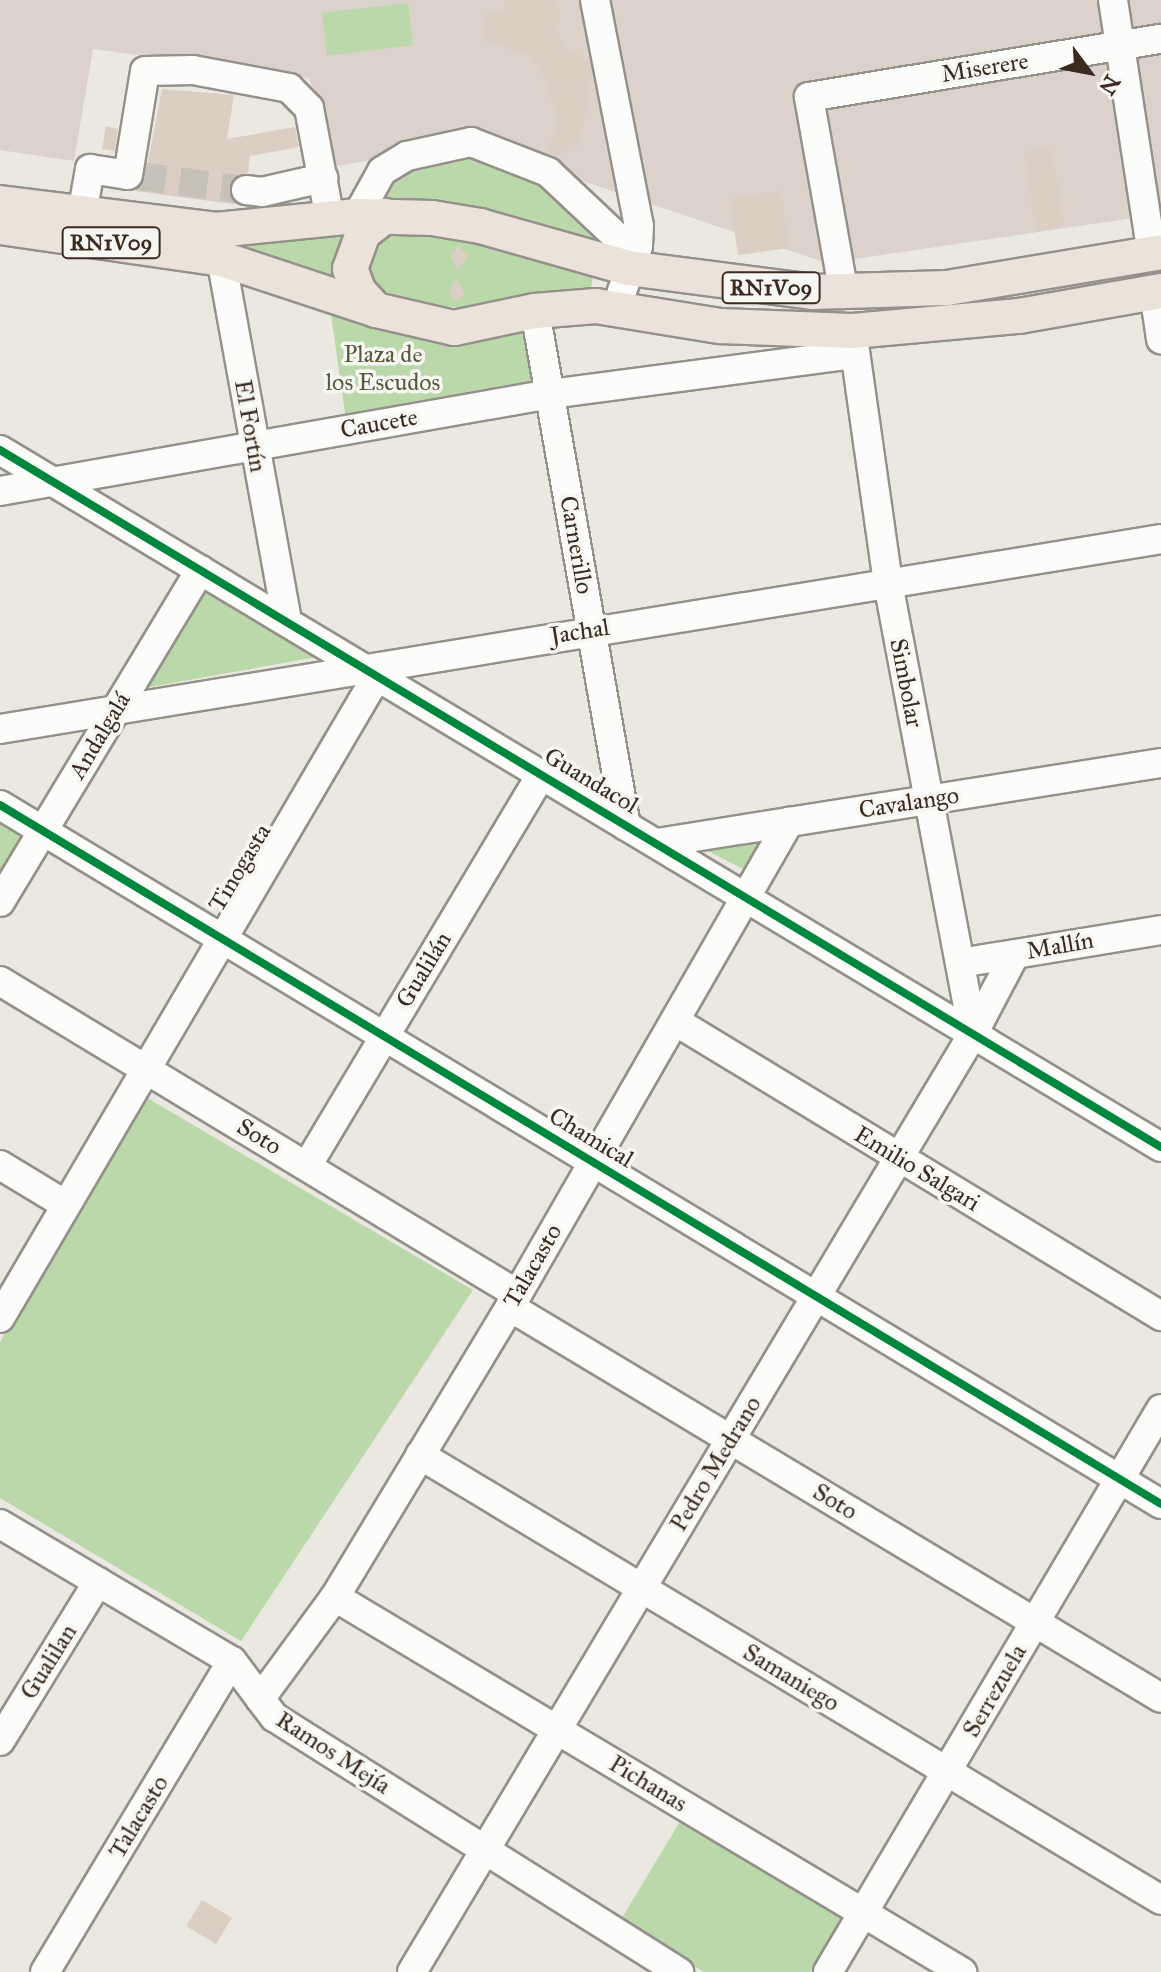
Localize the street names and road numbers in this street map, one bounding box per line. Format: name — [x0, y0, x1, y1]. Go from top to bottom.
street label: Miserere — [939, 47, 1031, 89]
road number: RN1V09 — [61, 225, 161, 261]
road number: RN1V09 — [721, 270, 821, 306]
street label: El Fortín — [228, 378, 272, 474]
street label: Caucete — [338, 403, 420, 445]
street label: Carnerillo — [553, 494, 599, 596]
street label: Jachal — [548, 613, 612, 651]
street label: Simbolar — [883, 636, 929, 730]
street label: Andalgalá — [63, 688, 137, 784]
street label: Guandacol — [539, 742, 643, 820]
street label: Cavalango — [857, 781, 961, 825]
street label: Tinogasta — [203, 819, 277, 917]
street label: Mallín — [1024, 926, 1096, 966]
street label: Gualilán — [390, 927, 458, 1013]
street label: Chamical — [544, 1102, 638, 1174]
street label: Soto — [231, 1113, 287, 1161]
street label: Emilio Salgari — [849, 1120, 985, 1218]
street label: Talacasto — [498, 1219, 568, 1313]
street label: Pedro Medrano — [664, 1391, 768, 1537]
street label: Soto — [807, 1478, 863, 1526]
street label: Gualilan — [15, 1619, 83, 1705]
street label: Samaniego — [738, 1638, 844, 1718]
street label: Serrezuela — [957, 1640, 1033, 1742]
street label: Ramos Mejía — [270, 1705, 396, 1801]
street label: Pichanas — [604, 1750, 692, 1818]
street label: Talacasto — [103, 1770, 175, 1864]

